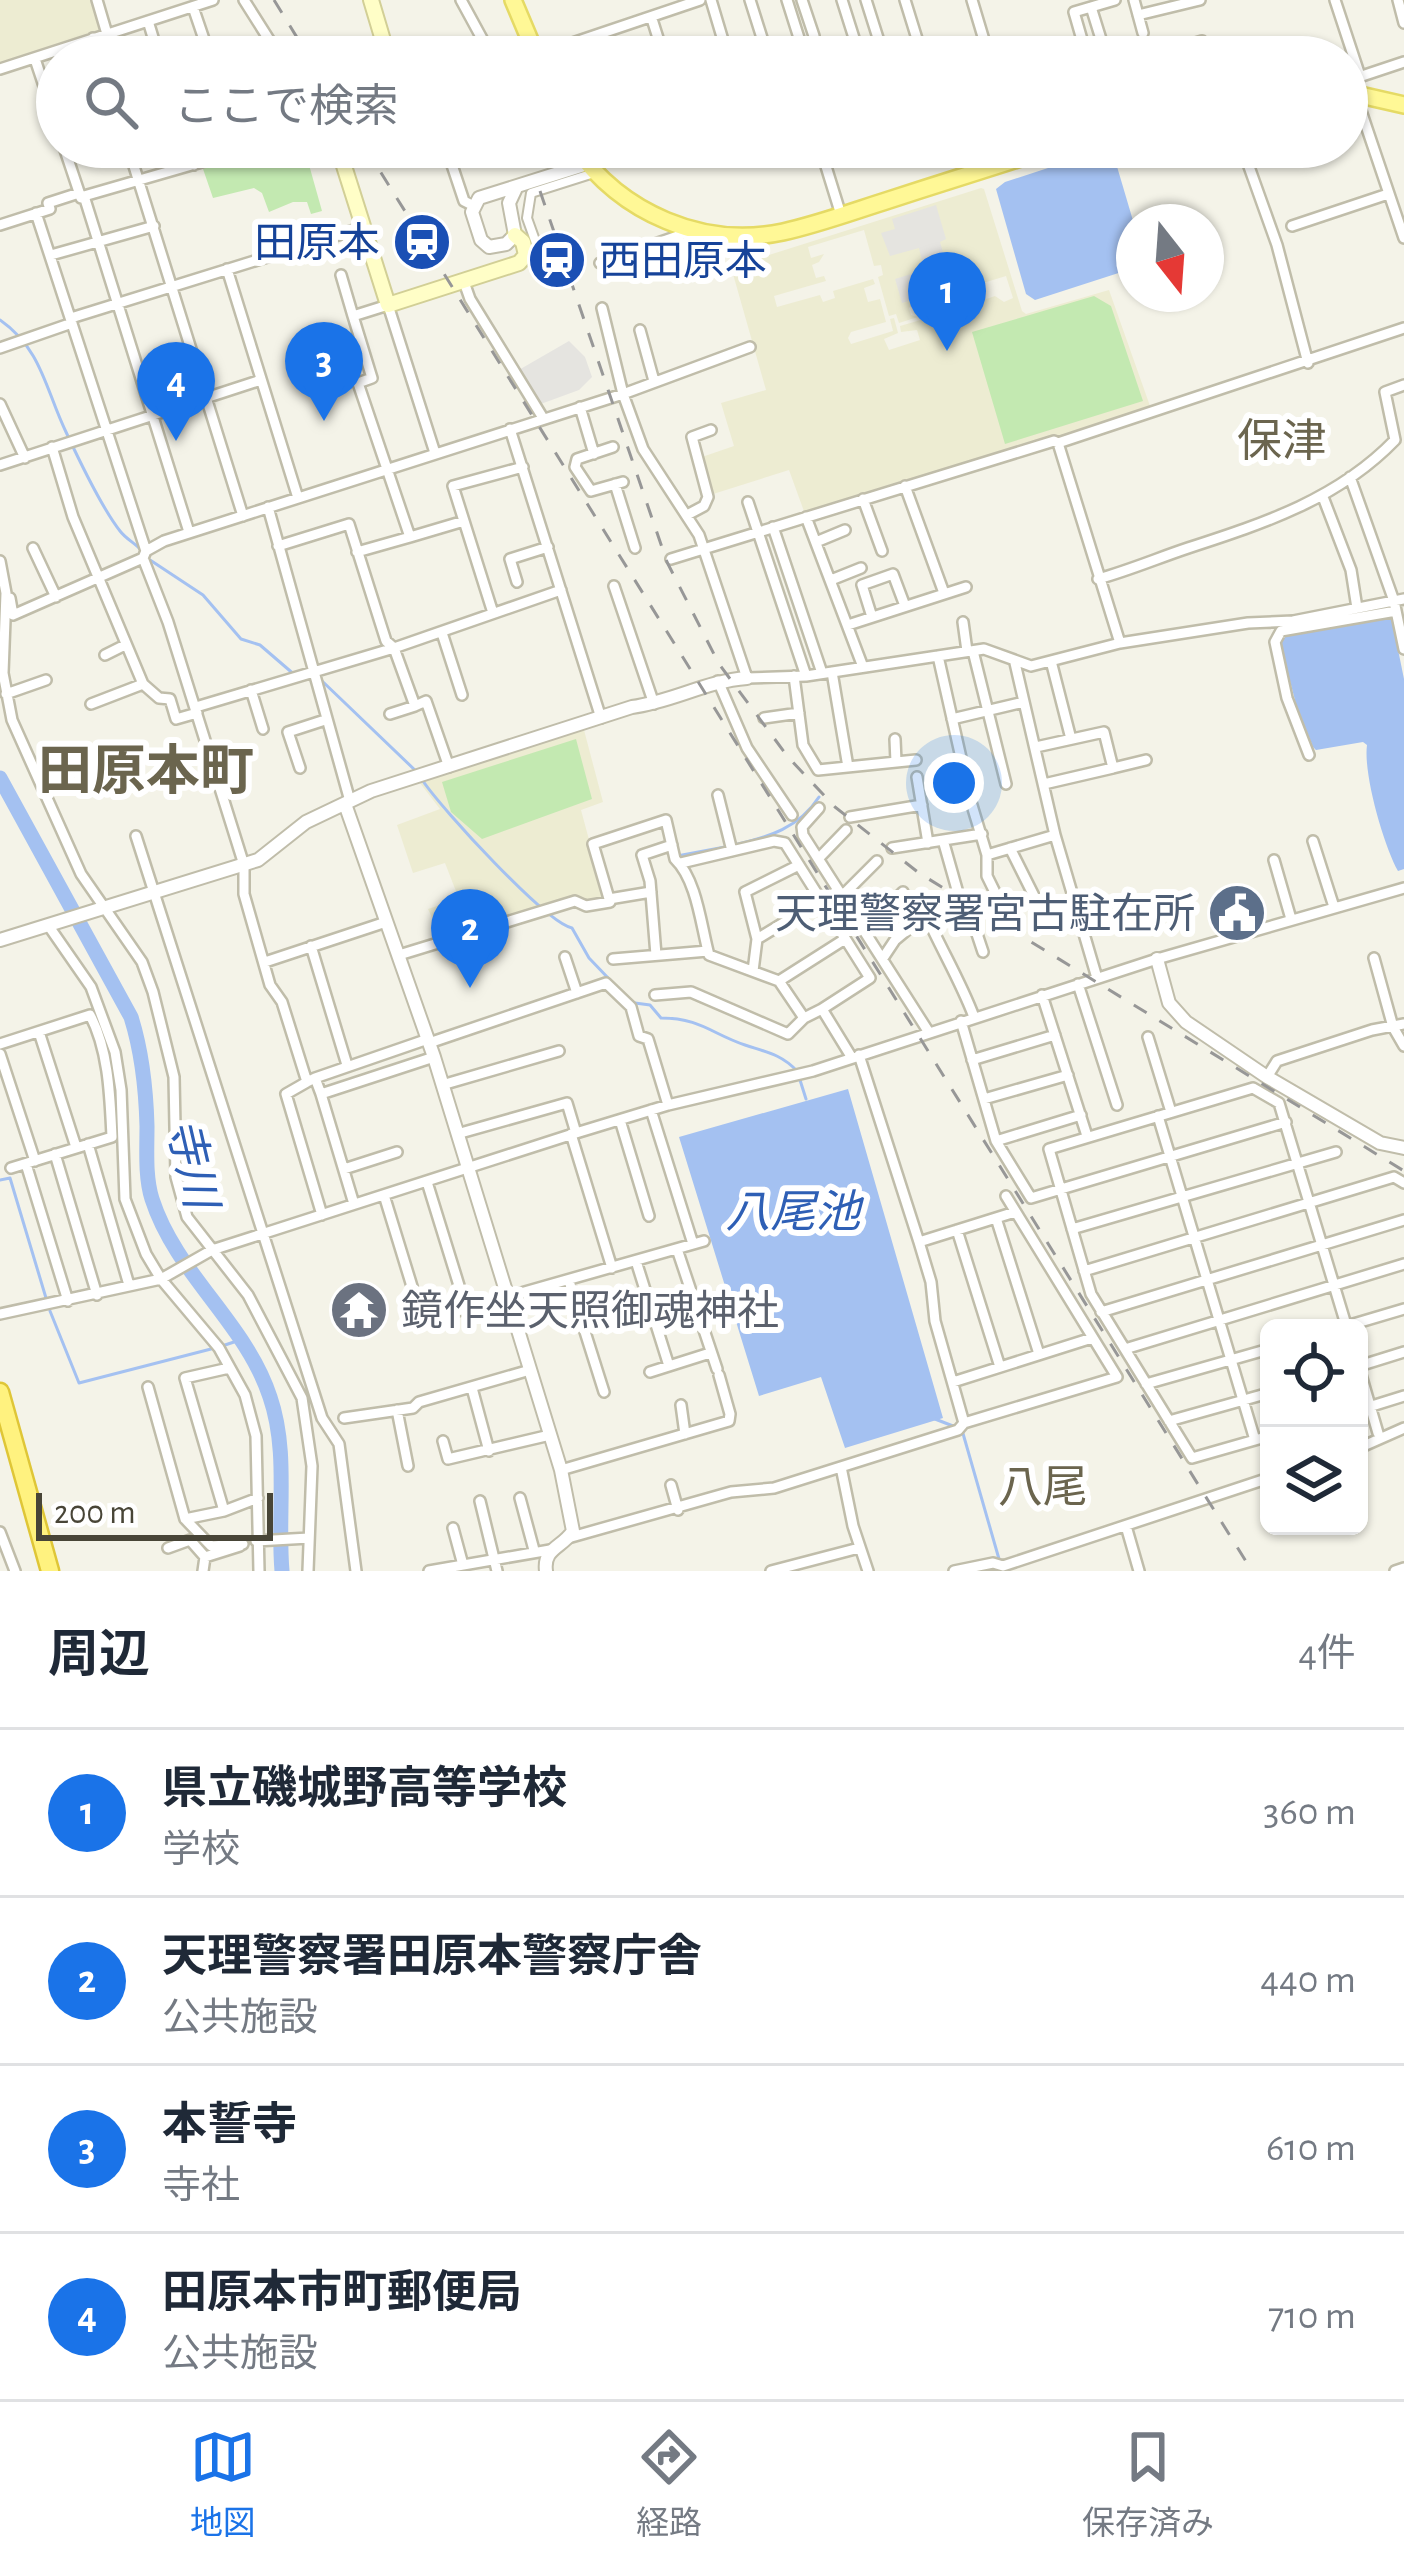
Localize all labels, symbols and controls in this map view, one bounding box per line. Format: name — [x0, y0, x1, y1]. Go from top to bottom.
search box — [36, 36, 1368, 168]
icon: search — [78, 69, 144, 135]
text: ここで検索 — [174, 85, 399, 130]
north arrow — [1116, 204, 1224, 312]
station icon: 田原本 — [391, 211, 453, 273]
place label: 田原本 — [254, 221, 380, 265]
station icon: 西田原本 — [526, 229, 588, 291]
place label: 西田原本 — [599, 239, 767, 283]
pin: 1 — [908, 252, 986, 351]
pin: 3 — [285, 322, 363, 421]
pin: 4 — [137, 342, 215, 441]
district label: 保津 — [1237, 418, 1327, 465]
district label: 田原本町 — [38, 742, 254, 800]
your location — [924, 753, 984, 813]
public building icon: 天理警察署宮古駐在所 — [1206, 882, 1268, 944]
pin: 2 — [431, 889, 509, 988]
place label: 天理警察署宮古駐在所 — [775, 892, 1195, 936]
water label: 寺川 — [159, 1114, 225, 1216]
water label: 八尾池 — [725, 1189, 864, 1236]
temple icon: 鏡作坐天照御魂神社 — [328, 1279, 390, 1341]
place label: 鏡作坐天照御魂神社 — [401, 1289, 779, 1333]
map controls — [1260, 1319, 1368, 1535]
button: locate — [1260, 1319, 1368, 1427]
button: layers — [1260, 1427, 1368, 1535]
district label: 八尾 — [998, 1466, 1088, 1511]
scale bar — [36, 1487, 273, 1540]
text: 200 m — [54, 1497, 136, 1530]
text: 周辺 — [48, 1630, 150, 1681]
text: 4件 — [1298, 1635, 1356, 1674]
text: 県立磯城野高等学校 — [162, 1767, 567, 1812]
text: 1 — [80, 1793, 94, 1832]
text: 360 m — [1263, 1793, 1356, 1832]
text: 学校 — [162, 1831, 240, 1870]
text: 天理警察署田原本警察庁舎 — [162, 1935, 702, 1980]
text: 2 — [78, 1961, 96, 2000]
text: 440 m — [1260, 1961, 1356, 2000]
text: 公共施設 — [162, 1999, 318, 2038]
text: 本誓寺 — [162, 2103, 297, 2148]
text: 3 — [79, 2129, 95, 2168]
text: 610 m — [1266, 2129, 1356, 2168]
text: 寺社 — [162, 2167, 240, 2206]
text: 田原本市町郵便局 — [162, 2271, 522, 2316]
text: 4 — [77, 2297, 97, 2336]
text: 710 m — [1268, 2297, 1356, 2336]
text: 公共施設 — [162, 2335, 318, 2374]
tab: 地図 — [190, 2424, 256, 2545]
tab: 経路 — [636, 2424, 702, 2545]
tab: 保存済み — [1082, 2424, 1214, 2545]

